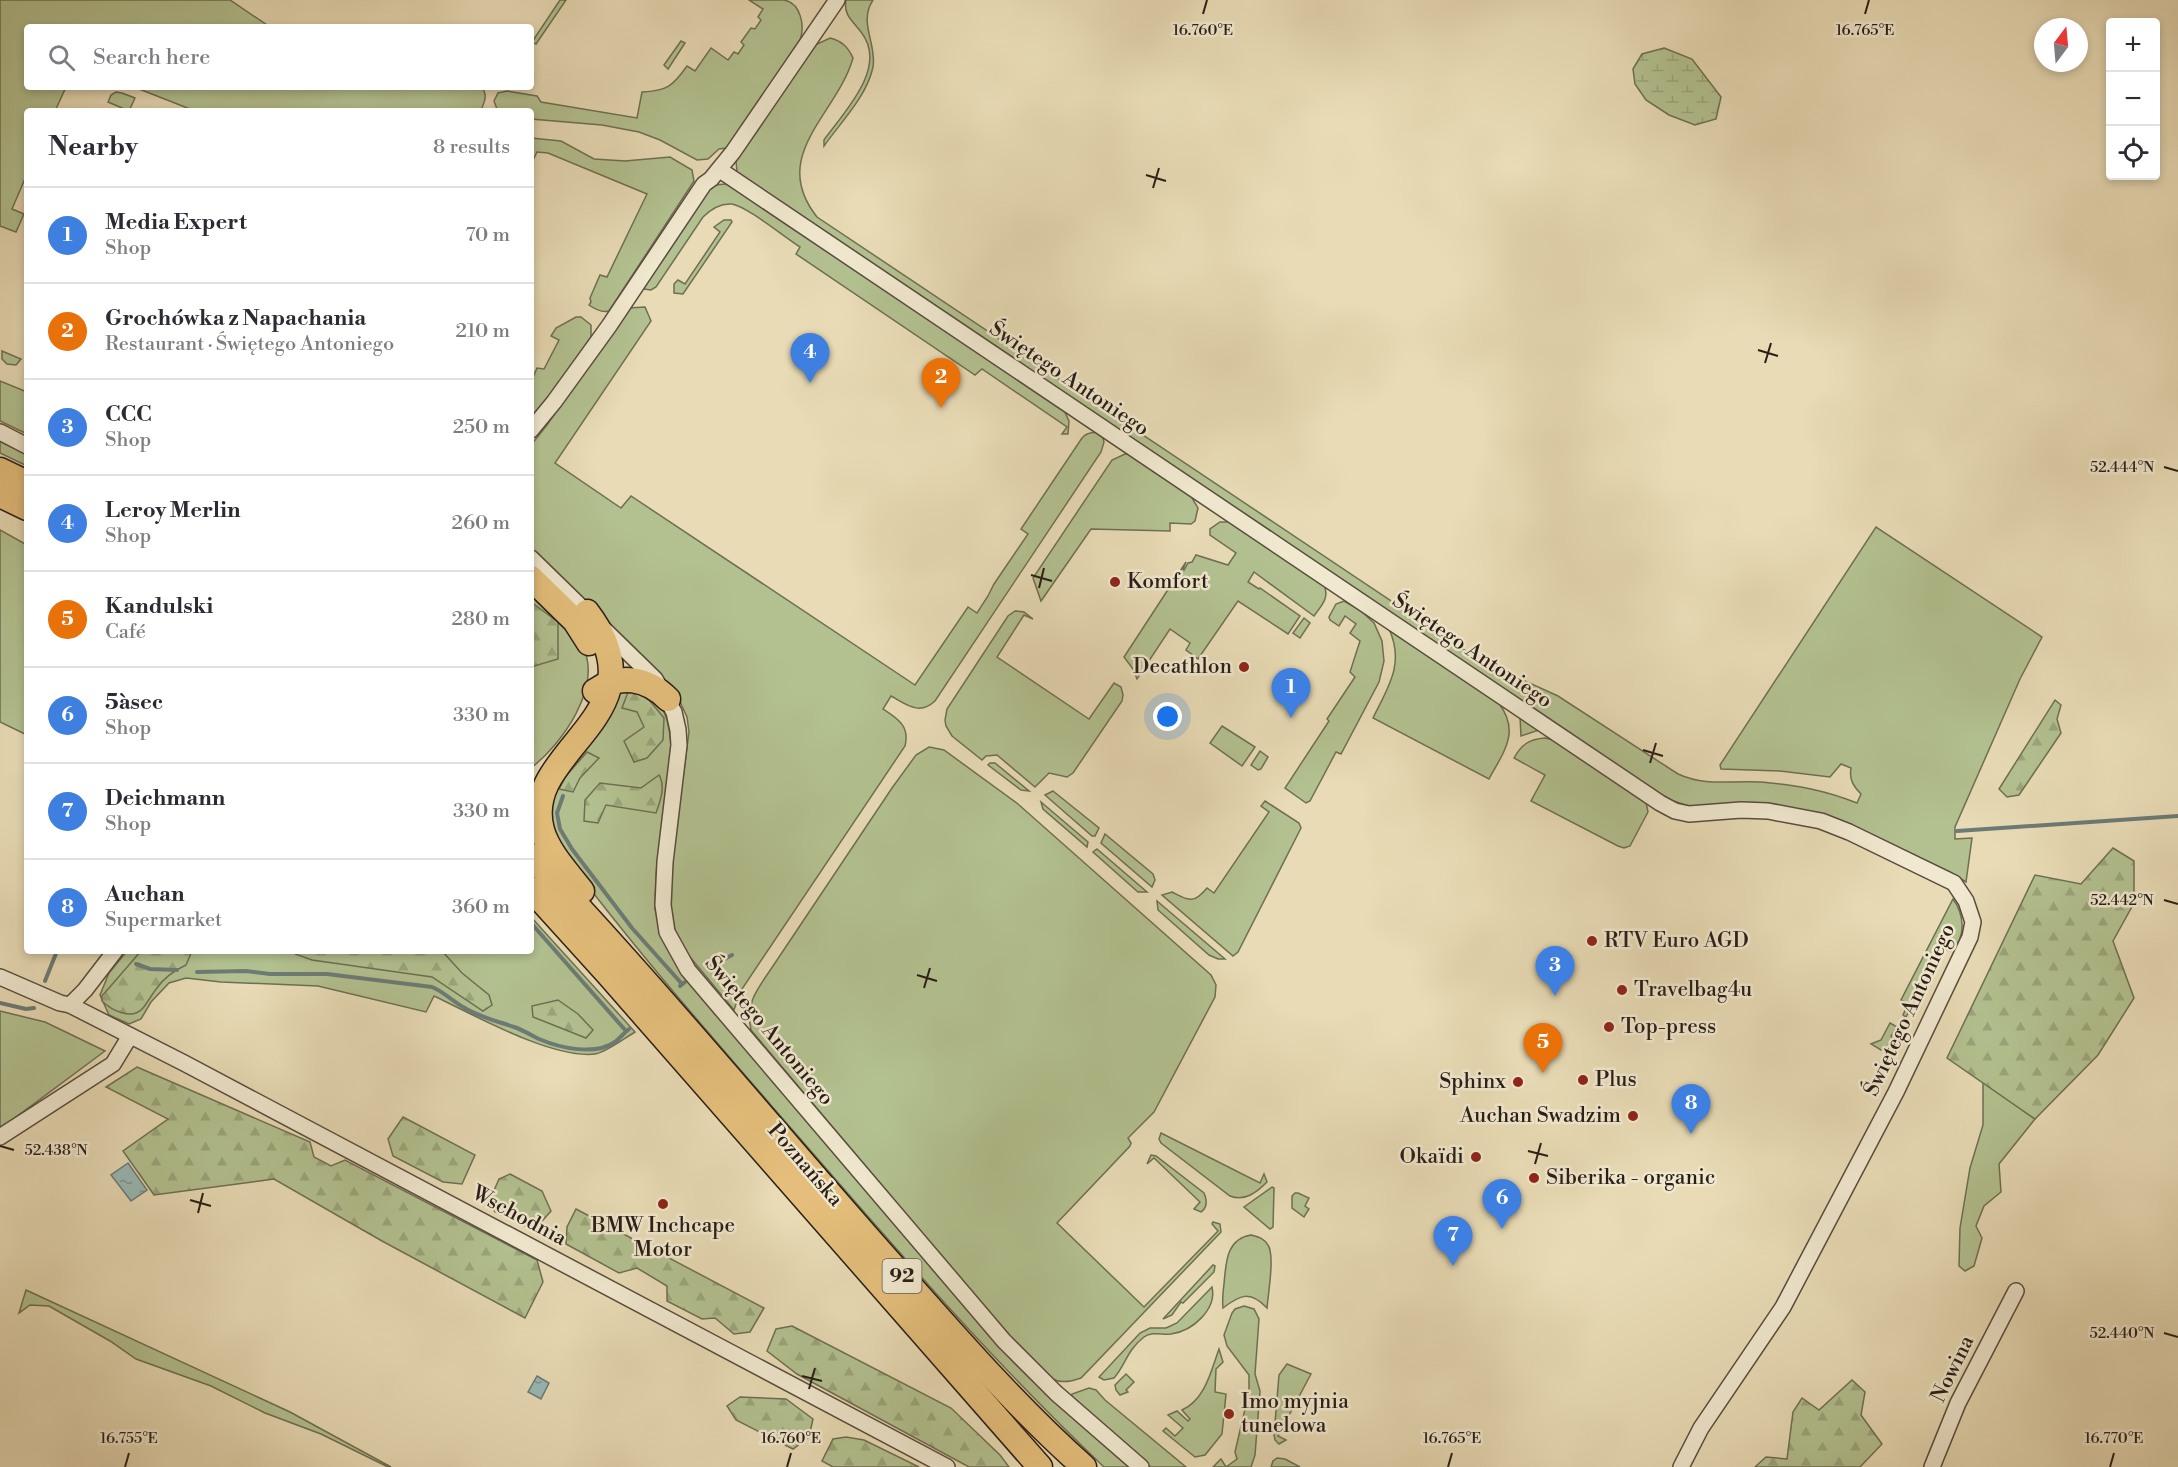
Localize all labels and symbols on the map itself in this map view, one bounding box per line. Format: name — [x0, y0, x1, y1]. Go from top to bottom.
north arrow — [2034, 18, 2088, 72]
text: 16.760°E — [1173, 21, 1233, 40]
text: 16.765°E — [1836, 21, 1894, 40]
street label: Świętego Antoniego — [984, 313, 1156, 442]
pin: 4 — [790, 334, 830, 383]
pin: 2 — [922, 358, 960, 408]
text: 52.444°N — [2090, 458, 2154, 477]
place label: Komfort — [1127, 569, 1209, 595]
marker: Komfort — [1108, 575, 1122, 589]
street label: Świętego Antoniego — [1387, 585, 1559, 714]
place label: Decathlon — [1133, 654, 1232, 680]
marker: Decathlon — [1237, 660, 1251, 674]
pin: 1 — [1272, 668, 1310, 718]
your location — [1153, 702, 1182, 731]
text: 52.442°N — [2090, 891, 2154, 910]
street label: Świętego Antoniego — [1856, 918, 1961, 1100]
place label: RTV Euro AGD — [1604, 928, 1749, 954]
marker: RTV Euro AGD — [1585, 934, 1599, 948]
pin: 3 — [1536, 946, 1574, 996]
street label: Świętego Antoniego — [699, 949, 841, 1111]
place label: Travelbag4u — [1634, 977, 1752, 1003]
marker: Travelbag4u — [1615, 983, 1629, 997]
place label: Top-press — [1621, 1014, 1716, 1040]
marker: Top-press — [1602, 1020, 1616, 1034]
pin: 5 — [1524, 1024, 1562, 1073]
place label: Plus — [1595, 1067, 1637, 1093]
place label: Sphinx — [1439, 1069, 1506, 1095]
marker: Plus — [1576, 1073, 1590, 1087]
marker: Sphinx — [1511, 1075, 1525, 1089]
pin: 8 — [1672, 1084, 1710, 1134]
place label: Auchan Swadzim — [1459, 1103, 1621, 1129]
marker: Auchan Swadzim — [1626, 1109, 1640, 1123]
street label: Poznańska — [762, 1118, 848, 1212]
text: 52.438°N — [24, 1141, 88, 1160]
place label: Okaïdi — [1400, 1144, 1464, 1170]
marker: Okaïdi — [1469, 1150, 1483, 1164]
place label: Siberika - organic — [1546, 1165, 1715, 1191]
marker: Siberika - organic — [1527, 1171, 1541, 1185]
street label: Wschodnia — [466, 1180, 571, 1252]
pin: 6 — [1482, 1180, 1522, 1229]
marker: BMW Inchcape Motor — [656, 1197, 670, 1211]
place label: BMW Inchcape Motor — [590, 1213, 735, 1263]
pin: 7 — [1434, 1216, 1472, 1266]
road number: 92 — [882, 1259, 922, 1293]
text: 52.440°N — [2090, 1324, 2154, 1343]
street label: Nowina — [1926, 1331, 1980, 1407]
place label: Imo myjnia tunelowa — [1241, 1389, 1349, 1439]
marker: Imo myjnia tunelowa — [1222, 1407, 1236, 1421]
text: 16.755°E — [100, 1429, 158, 1448]
text: 16.760°E — [761, 1429, 821, 1448]
text: 16.765°E — [1423, 1429, 1481, 1448]
text: 16.770°E — [2085, 1429, 2143, 1448]

